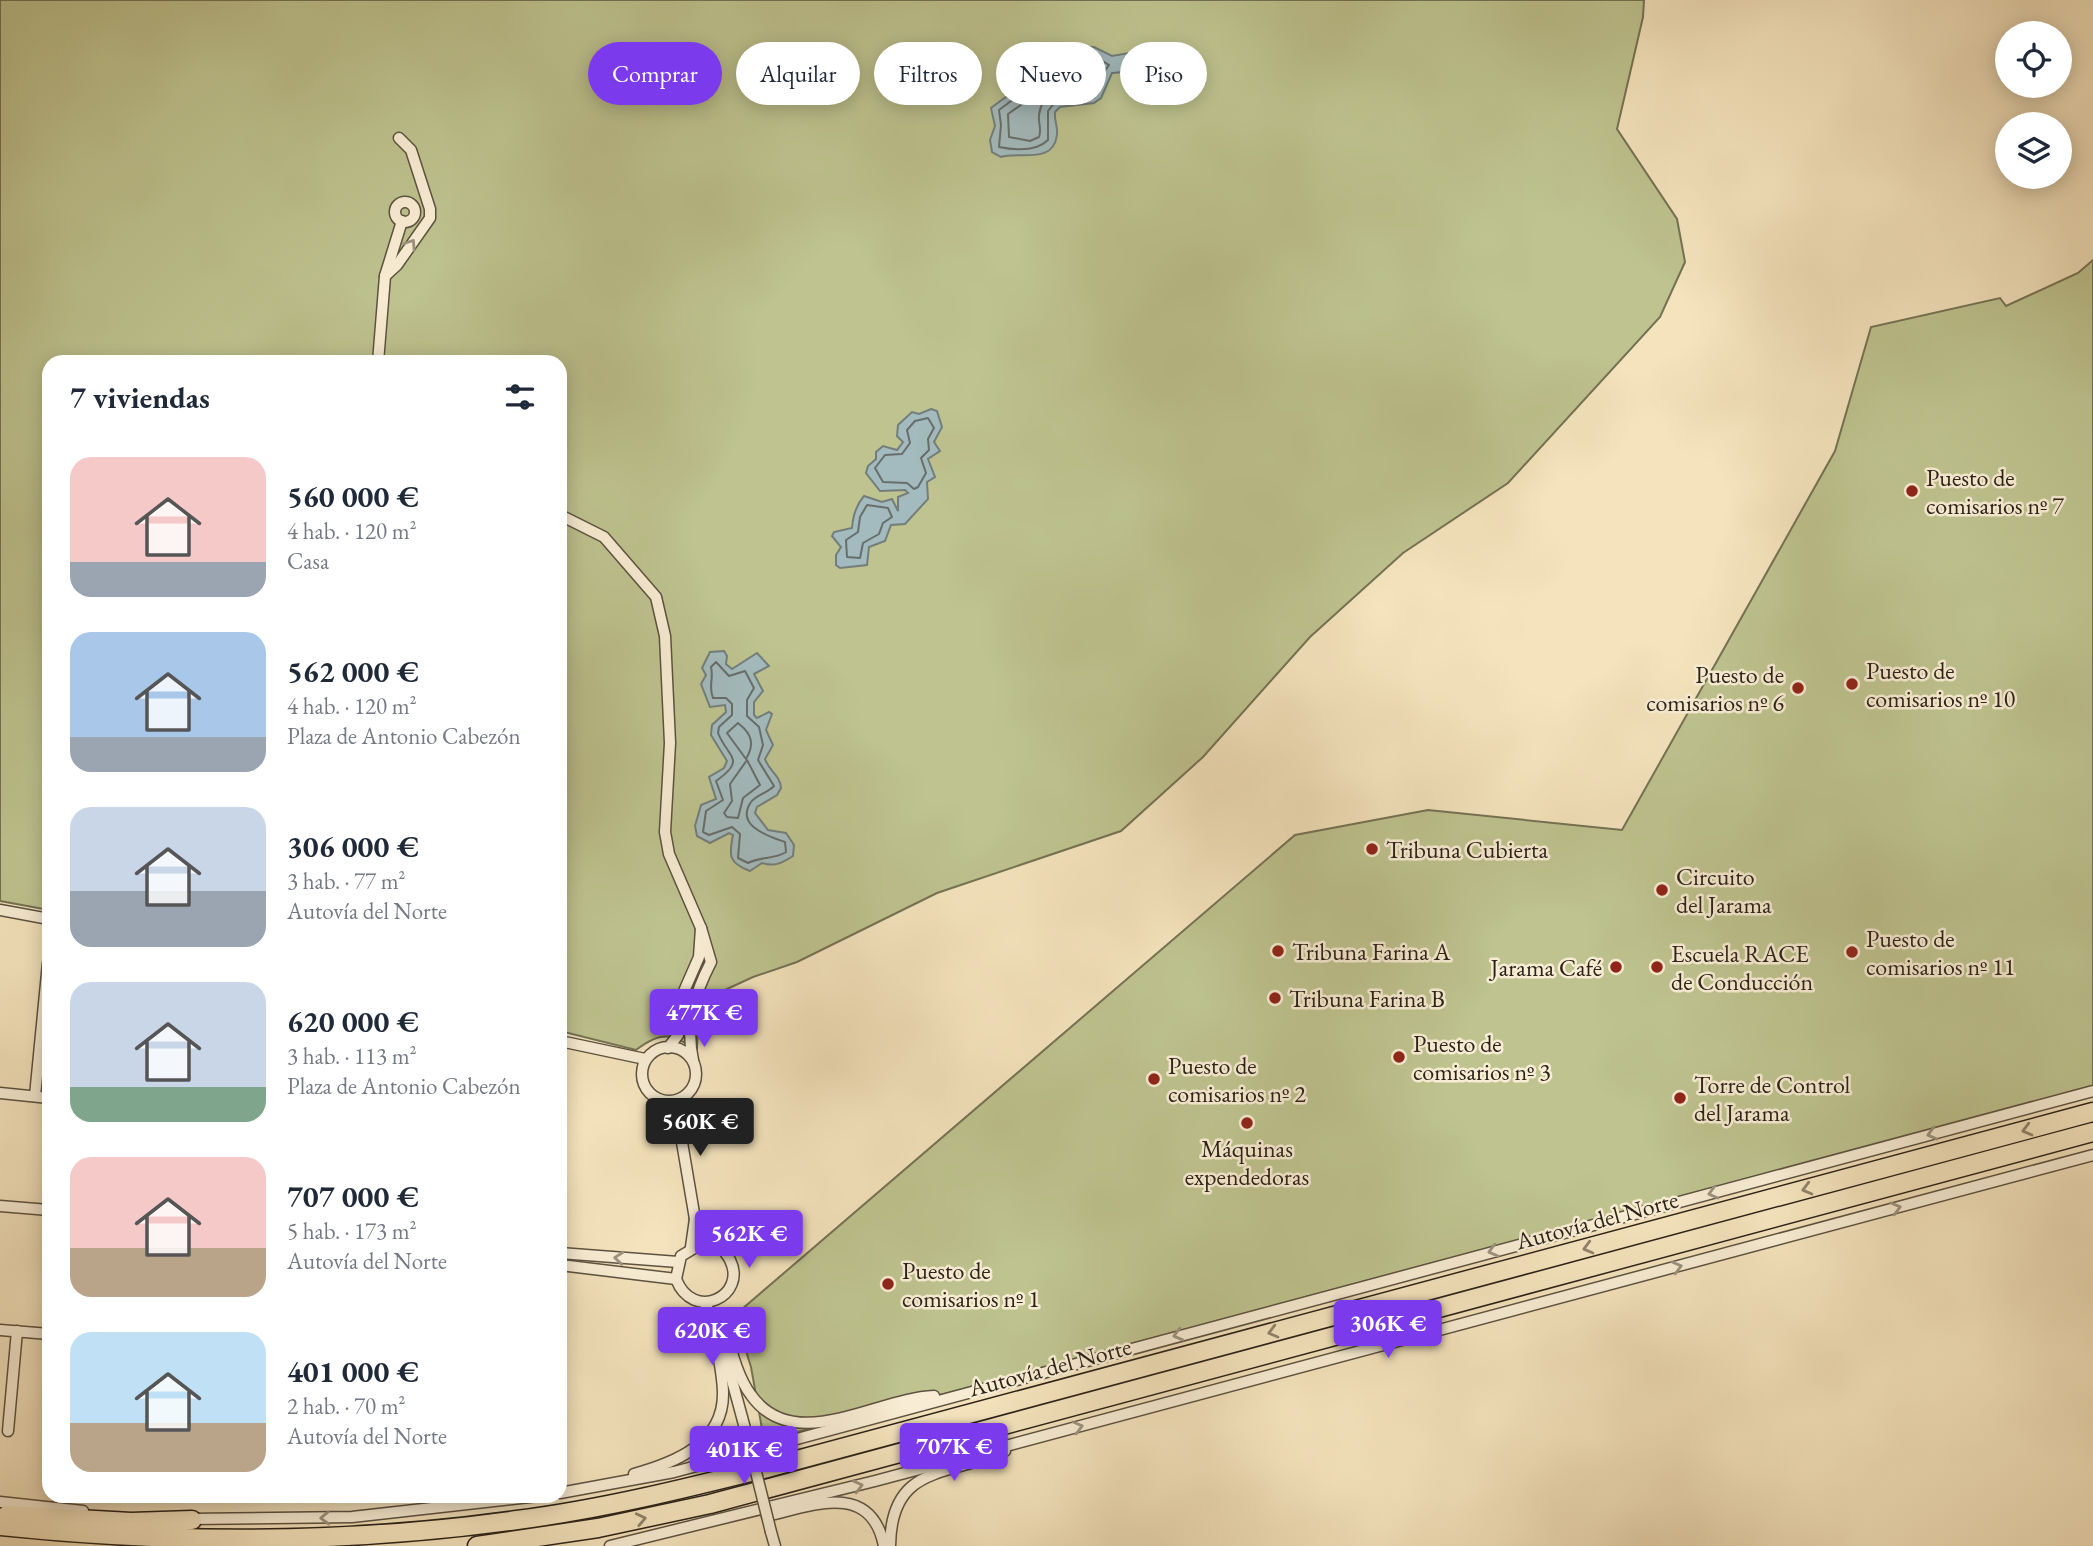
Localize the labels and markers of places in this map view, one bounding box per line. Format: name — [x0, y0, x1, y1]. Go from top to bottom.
place label: Puesto de comisarios nº 7 — [1926, 462, 2064, 521]
marker: Puesto de comisarios nº 7 — [1904, 483, 1920, 499]
place label: Puesto de comisarios nº 10 — [1866, 655, 2015, 714]
place label: Puesto de comisarios nº 6 — [1646, 659, 1784, 718]
marker: Puesto de comisarios nº 10 — [1844, 676, 1860, 692]
marker: Puesto de comisarios nº 6 — [1790, 680, 1806, 696]
place label: Tribuna Cubierta — [1386, 834, 1548, 865]
marker: Tribuna Cubierta — [1364, 841, 1380, 857]
place label: Circuito del Jarama — [1676, 861, 1772, 920]
marker: Circuito del Jarama — [1654, 882, 1670, 898]
place label: Puesto de comisarios nº 11 — [1866, 923, 2015, 982]
place label: Tribuna Farina A — [1292, 936, 1451, 967]
place label: Escuela RACE de Conducción — [1671, 938, 1814, 997]
marker: Tribuna Farina A — [1270, 943, 1286, 959]
marker: Puesto de comisarios nº 11 — [1844, 944, 1860, 960]
place label: Jarama Café — [1489, 952, 1602, 983]
marker: Jarama Café — [1608, 959, 1624, 975]
marker: Escuela RACE de Conducción — [1649, 959, 1665, 975]
place label: Tribuna Farina B — [1289, 983, 1445, 1014]
pin: 477K € — [647, 990, 761, 1049]
marker: Tribuna Farina B — [1267, 990, 1283, 1006]
place label: Puesto de comisarios nº 3 — [1413, 1028, 1551, 1087]
marker: Puesto de comisarios nº 3 — [1391, 1049, 1407, 1065]
place label: Puesto de comisarios nº 2 — [1168, 1050, 1306, 1109]
place label: Torre de Control del Jarama — [1694, 1069, 1851, 1128]
marker: Puesto de comisarios nº 2 — [1146, 1071, 1162, 1087]
marker: Torre de Control del Jarama — [1672, 1090, 1688, 1106]
pin: 560K € — [643, 1098, 757, 1158]
marker: Máquinas expendedoras — [1239, 1115, 1255, 1131]
place label: Máquinas expendedoras — [1185, 1133, 1309, 1192]
pin: 562K € — [692, 1210, 806, 1270]
place label: Puesto de comisarios nº 1 — [902, 1255, 1040, 1314]
marker: Puesto de comisarios nº 1 — [880, 1276, 896, 1292]
pin: 306K € — [1331, 1300, 1445, 1360]
pin: 620K € — [655, 1308, 769, 1367]
pin: 707K € — [897, 1424, 1011, 1483]
pin: 401K € — [687, 1426, 801, 1486]

